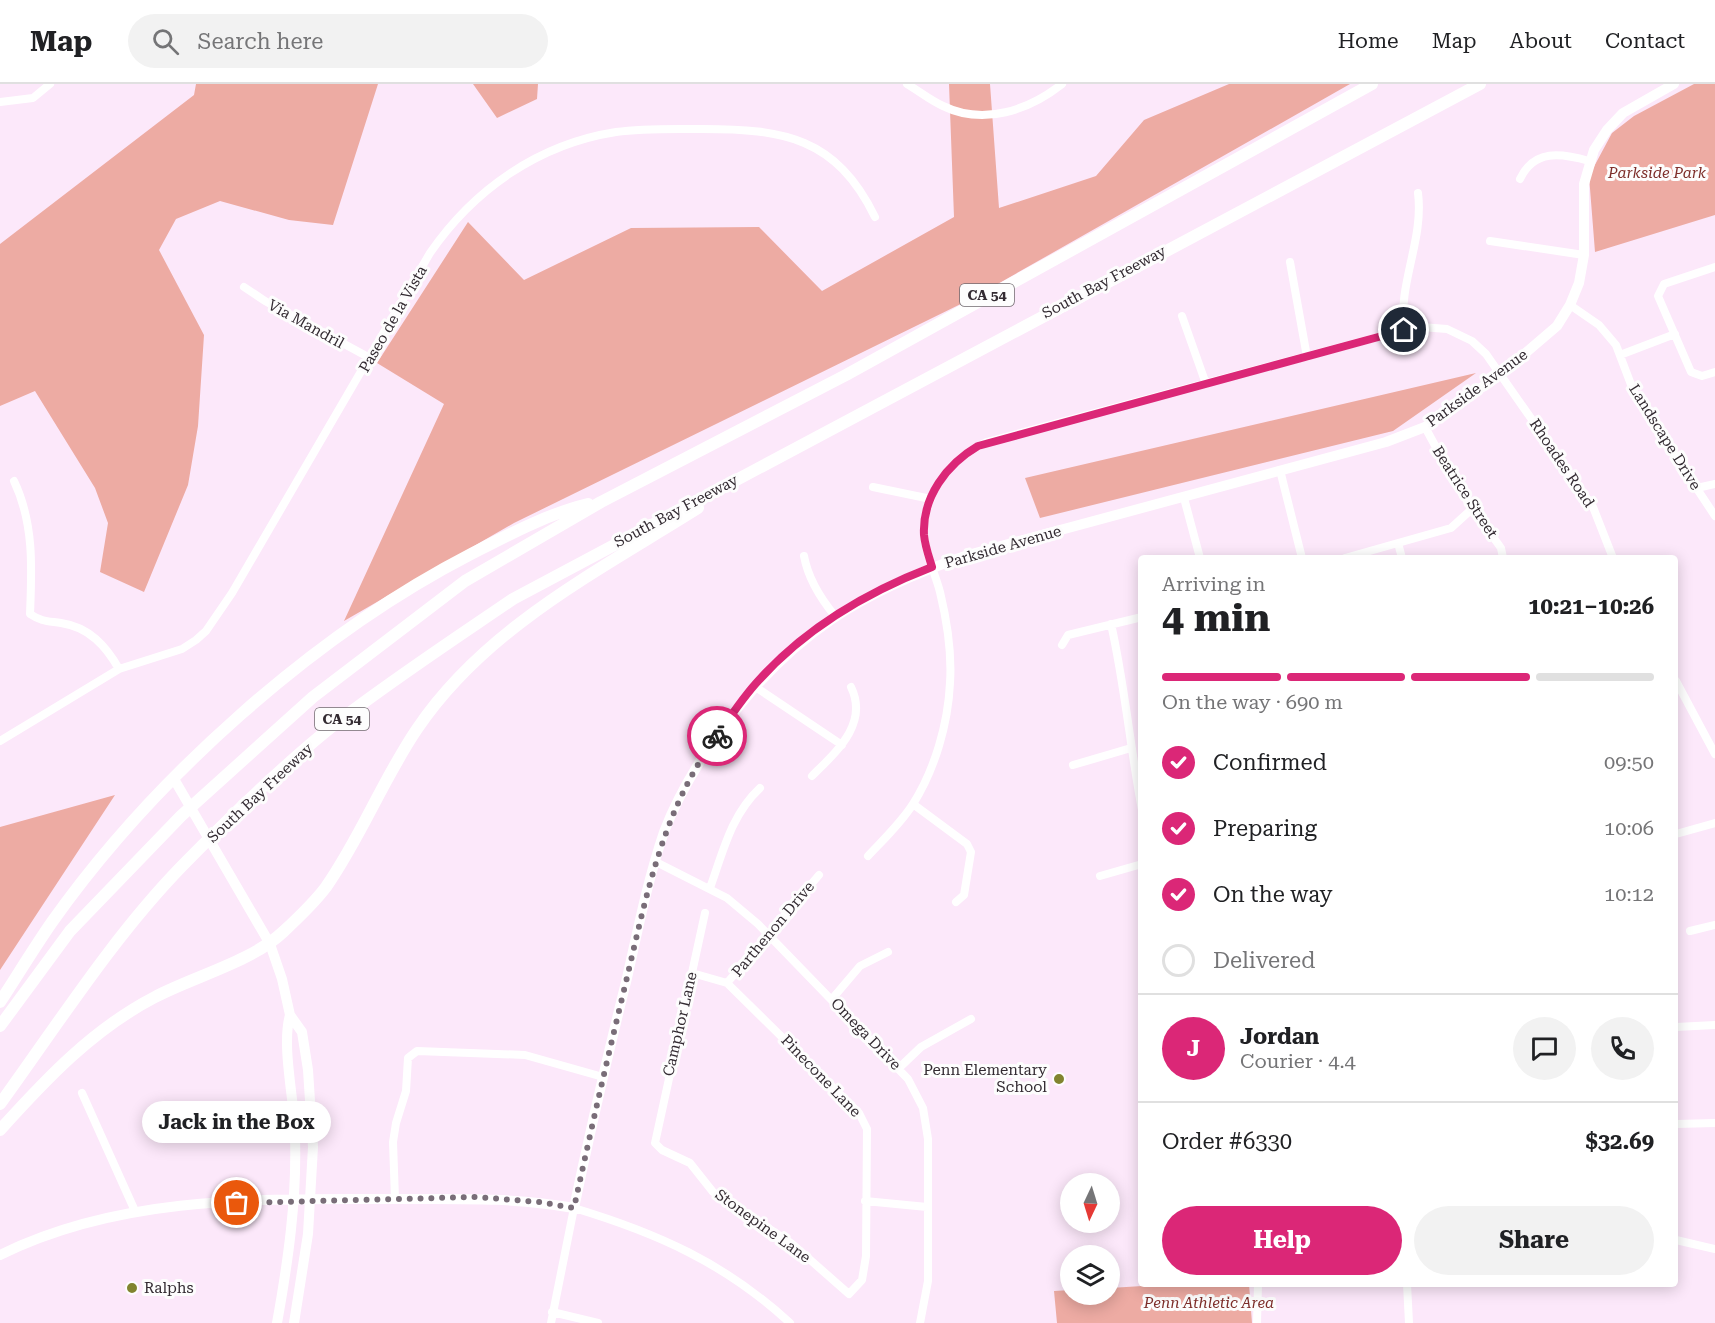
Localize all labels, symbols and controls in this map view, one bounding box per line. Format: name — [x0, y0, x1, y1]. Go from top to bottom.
search box — [128, 14, 548, 68]
text: Map — [30, 25, 92, 58]
icon: search — [149, 25, 182, 58]
text: Search here — [197, 29, 323, 54]
text: Home — [1338, 29, 1399, 53]
text: Map — [1432, 29, 1477, 53]
text: About — [1510, 29, 1572, 53]
text: Contact — [1605, 29, 1685, 53]
park label: Parkside Park — [1607, 164, 1707, 182]
street label: South Bay Freeway — [1039, 242, 1169, 322]
street label: Paseo de la Vista — [355, 263, 431, 375]
road number: CA 54 — [960, 284, 1014, 306]
street label: Via Mandril — [265, 296, 348, 352]
pin — [1378, 304, 1429, 355]
icon: home — [1387, 313, 1420, 346]
street label: Parkside Avenue — [1423, 345, 1531, 431]
street label: Landscape Drive — [1625, 381, 1705, 493]
street label: Rhoades Road — [1526, 415, 1598, 511]
street label: Beatrice Street — [1429, 443, 1502, 542]
street label: South Bay Freeway — [611, 471, 741, 551]
street label: Parkside Avenue — [943, 522, 1063, 572]
text: Arriving in — [1162, 572, 1265, 596]
text: 10:21–10:26 — [1528, 594, 1654, 619]
text: 4 min — [1162, 595, 1270, 641]
text: On the way · 690 m — [1162, 690, 1343, 714]
courier — [687, 706, 747, 766]
road number: CA 54 — [315, 708, 369, 730]
icon: bike — [701, 720, 734, 753]
street label: South Bay Freeway — [204, 739, 317, 847]
icon: check — [1162, 746, 1195, 779]
text: Confirmed — [1213, 750, 1327, 775]
text: 09:50 — [1604, 750, 1654, 774]
icon: check — [1162, 812, 1195, 845]
text: Preparing — [1213, 816, 1317, 841]
text: 10:06 — [1604, 816, 1654, 840]
street label: Parthenon Drive — [728, 878, 818, 980]
icon: check — [1162, 878, 1195, 911]
text: On the way — [1213, 882, 1333, 907]
text: 10:12 — [1604, 882, 1654, 906]
text: Delivered — [1213, 948, 1315, 973]
street label: Camphor Lane — [659, 970, 701, 1078]
street label: Omega Drive — [827, 994, 905, 1074]
button: chat — [1513, 1017, 1576, 1080]
button: phone — [1591, 1017, 1654, 1080]
text: Jordan — [1240, 1024, 1319, 1049]
street label: Pinecone Lane — [777, 1031, 865, 1121]
text: J — [1187, 1036, 1200, 1061]
text: Courier · 4.4 — [1240, 1049, 1356, 1073]
place label: Penn Elementary School — [923, 1061, 1047, 1096]
marker: Penn Elementary School — [1052, 1072, 1066, 1086]
callout: Jack in the Box — [142, 1101, 332, 1143]
text: Jack in the Box — [159, 1110, 314, 1134]
text: Order #6330 — [1162, 1129, 1292, 1154]
text: $32.69 — [1585, 1129, 1654, 1154]
north arrow — [1060, 1173, 1120, 1233]
map controls — [1060, 1173, 1120, 1305]
pin — [211, 1177, 262, 1228]
street label: Stonepine Lane — [712, 1185, 814, 1267]
icon: bag — [220, 1186, 253, 1219]
button: Help — [1162, 1206, 1402, 1275]
button: Share — [1414, 1206, 1654, 1275]
button: layers — [1060, 1245, 1120, 1305]
place label: Ralphs — [144, 1279, 194, 1297]
marker: Ralphs — [125, 1281, 139, 1295]
park label: Penn Athletic Area — [1143, 1294, 1274, 1312]

